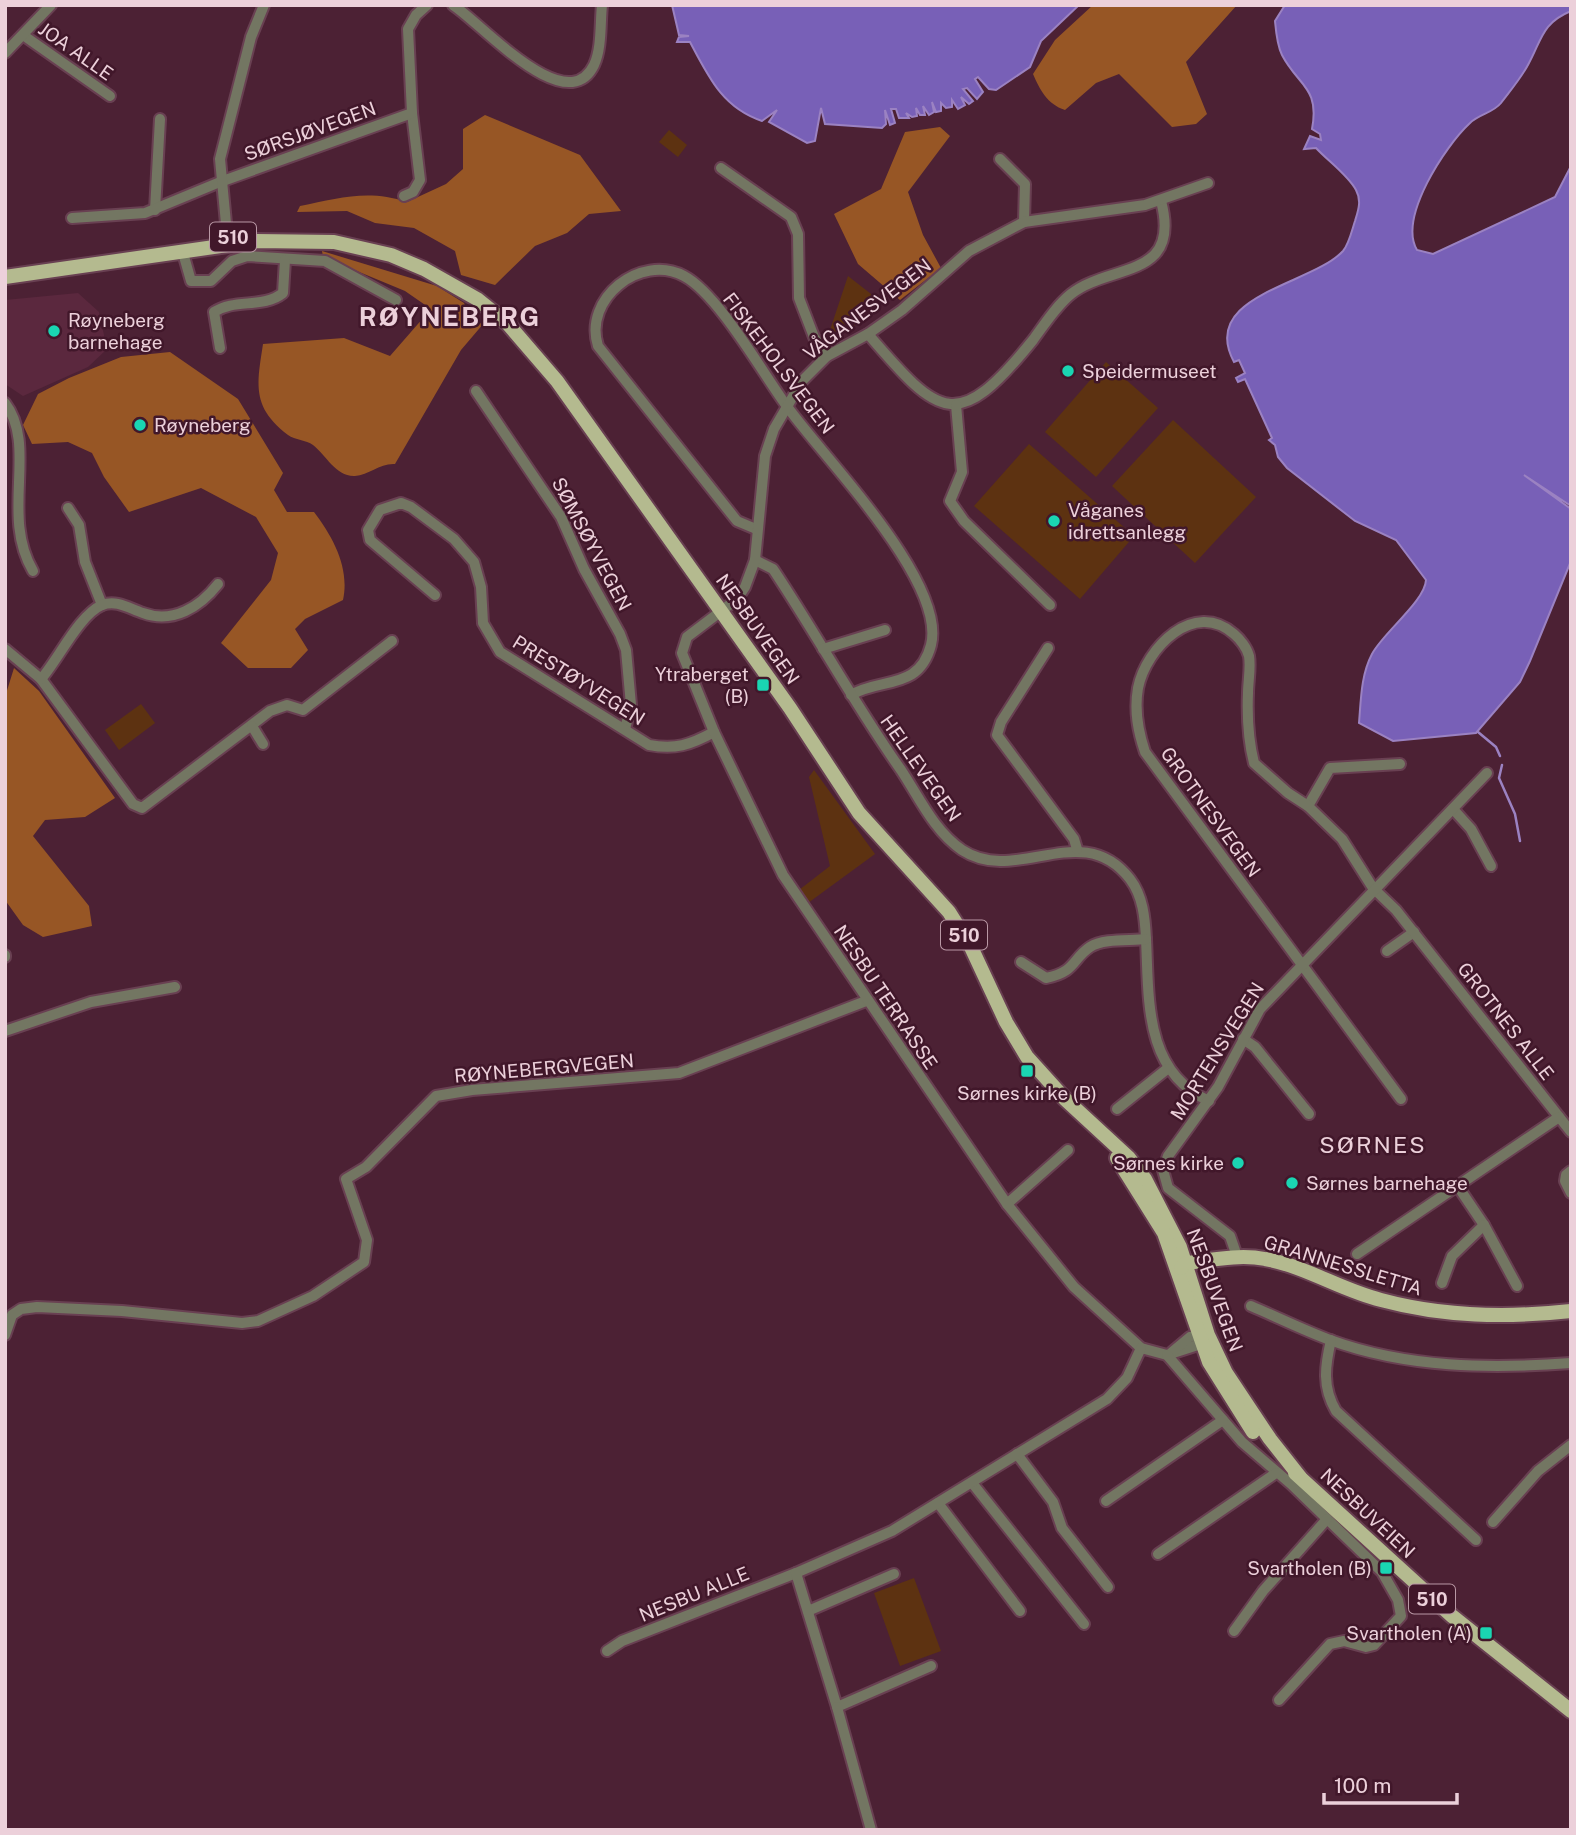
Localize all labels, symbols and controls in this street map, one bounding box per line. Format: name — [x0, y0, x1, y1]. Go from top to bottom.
street label: JOA ALLE — [34, 17, 118, 85]
street label: SØRSJØVEGEN — [241, 97, 379, 165]
road number: 510 — [210, 222, 256, 251]
street label: VÅGANESVEGEN — [798, 253, 935, 364]
street label: FISKEHOLSVEGEN — [719, 288, 839, 438]
district label: RØYNEBERG — [359, 301, 541, 332]
place label: Røyneberg barnehage — [68, 309, 165, 353]
marker: Røyneberg barnehage — [46, 323, 62, 339]
place label: Speidermuseet — [1082, 360, 1217, 382]
marker: Speidermuseet — [1060, 363, 1076, 379]
place label: Røyneberg — [154, 414, 251, 436]
marker: Røyneberg — [132, 417, 148, 433]
street label: SØMSØYVEGEN — [548, 474, 636, 614]
place label: Våganes idrettsanlegg — [1068, 499, 1186, 543]
marker: Våganes idrettsanlegg — [1046, 513, 1062, 529]
street label: NESBUVEGEN — [712, 570, 804, 688]
street label: PRESTØYVEGEN — [509, 630, 649, 730]
place label: Ytraberget (B) — [655, 663, 749, 707]
marker: Ytraberget (B) — [755, 677, 771, 693]
street label: HELLEVEGEN — [876, 711, 966, 825]
street label: GROTNESVEGEN — [1156, 743, 1266, 881]
road number: 510 — [941, 920, 987, 950]
street label: NESBU TERRASSE — [830, 921, 942, 1073]
street label: GROTNES ALLE — [1453, 958, 1559, 1084]
street label: MORTENSVEGEN — [1166, 978, 1268, 1124]
street label: RØYNEBERGVEGEN — [453, 1049, 635, 1087]
marker: Sørnes kirke (B) — [1019, 1063, 1035, 1079]
place label: Sørnes kirke (B) — [957, 1082, 1097, 1104]
district label: SØRNES — [1319, 1131, 1427, 1158]
place label: Sørnes kirke — [1113, 1152, 1224, 1174]
marker: Sørnes kirke — [1230, 1155, 1246, 1171]
place label: Sørnes barnehage — [1306, 1172, 1468, 1194]
marker: Sørnes barnehage — [1284, 1175, 1300, 1191]
street label: NESBUVEGEN — [1182, 1225, 1248, 1355]
street label: GRANNESSLETTA — [1261, 1230, 1425, 1300]
street label: NESBUVEIEN — [1316, 1464, 1420, 1562]
place label: Svartholen (B) — [1247, 1557, 1372, 1579]
marker: Svartholen (B) — [1378, 1560, 1394, 1576]
street label: NESBU ALLE — [636, 1562, 752, 1626]
road number: 510 — [1409, 1584, 1455, 1614]
place label: Svartholen (A) — [1346, 1622, 1472, 1644]
marker: Svartholen (A) — [1478, 1625, 1494, 1641]
scale bar — [1324, 1762, 1457, 1806]
text: 100 m — [1334, 1773, 1391, 1798]

